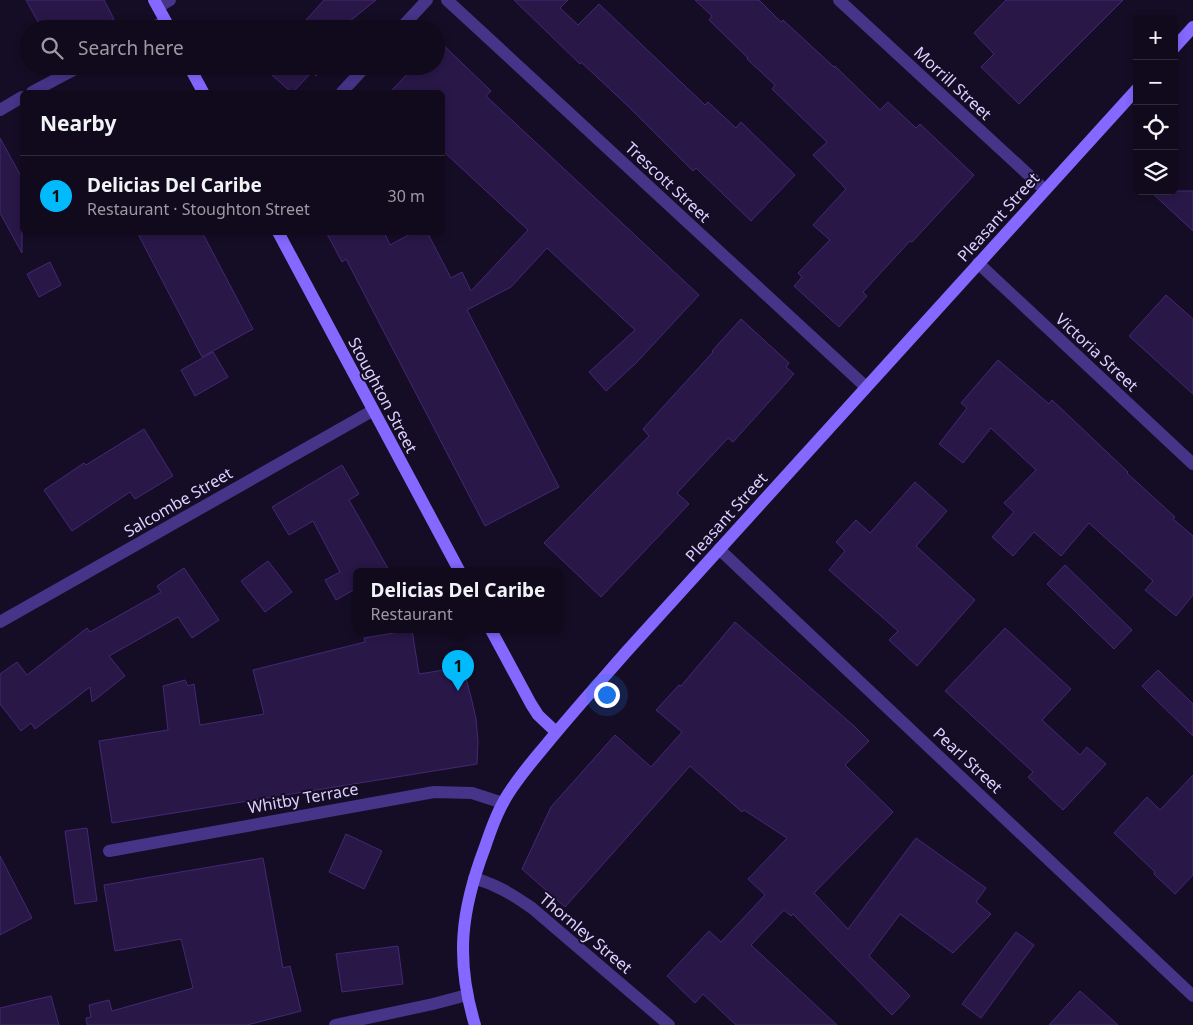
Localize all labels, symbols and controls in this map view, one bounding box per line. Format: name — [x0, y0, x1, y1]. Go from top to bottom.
map controls — [1133, 15, 1178, 195]
button: + — [1133, 15, 1178, 60]
search box — [20, 20, 445, 75]
icon: search — [38, 34, 66, 62]
text: Search here — [78, 35, 184, 61]
street label: Morrill Street — [909, 41, 997, 125]
button: − — [1133, 60, 1178, 105]
button: locate — [1133, 105, 1178, 150]
text: Nearby — [40, 109, 116, 137]
street label: Trescott Street — [621, 137, 715, 227]
button: layers — [1133, 150, 1178, 195]
street label: Pleasant Street — [952, 168, 1044, 266]
text: Delicias Del Caribe — [87, 172, 262, 198]
text: 1 — [51, 185, 61, 207]
text: 30 m — [388, 185, 425, 207]
text: Restaurant · Stoughton Street — [87, 198, 310, 220]
street label: Victoria Street — [1051, 308, 1143, 396]
street label: Stoughton Street — [343, 333, 423, 457]
street label: Salcombe Street — [120, 462, 236, 542]
street label: Pleasant Street — [680, 468, 772, 566]
popup — [353, 568, 563, 633]
text: Delicias Del Caribe — [371, 577, 545, 603]
text: Restaurant — [371, 603, 453, 625]
pin: 1 — [442, 650, 474, 691]
your location — [594, 682, 620, 708]
street label: Pearl Street — [929, 722, 1008, 798]
street label: Whitby Terrace — [246, 777, 360, 819]
street label: Thornley Street — [535, 888, 637, 978]

